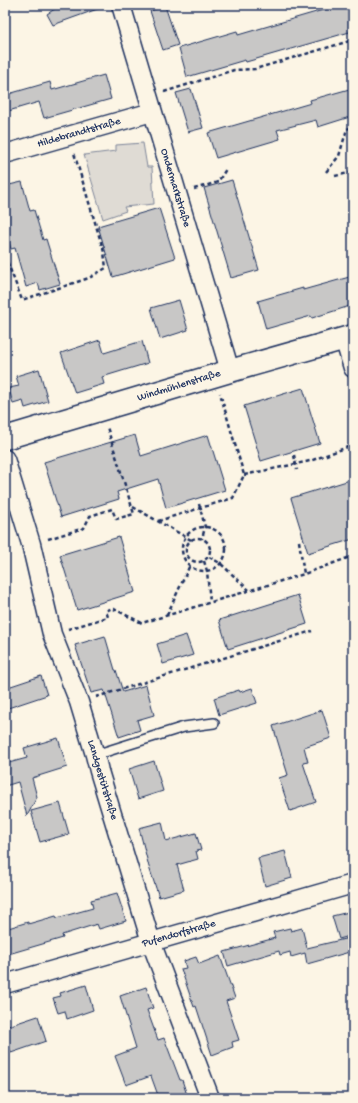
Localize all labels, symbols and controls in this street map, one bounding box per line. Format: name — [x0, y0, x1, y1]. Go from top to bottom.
street label: Hildebrandtstraße — [36, 115, 122, 151]
street label: Ondermarkstraße — [157, 147, 193, 229]
street label: Windmühlenstraße — [136, 368, 222, 404]
street label: Landgestütstraße — [84, 739, 120, 822]
street label: Pufendorfstraße — [140, 917, 217, 950]

